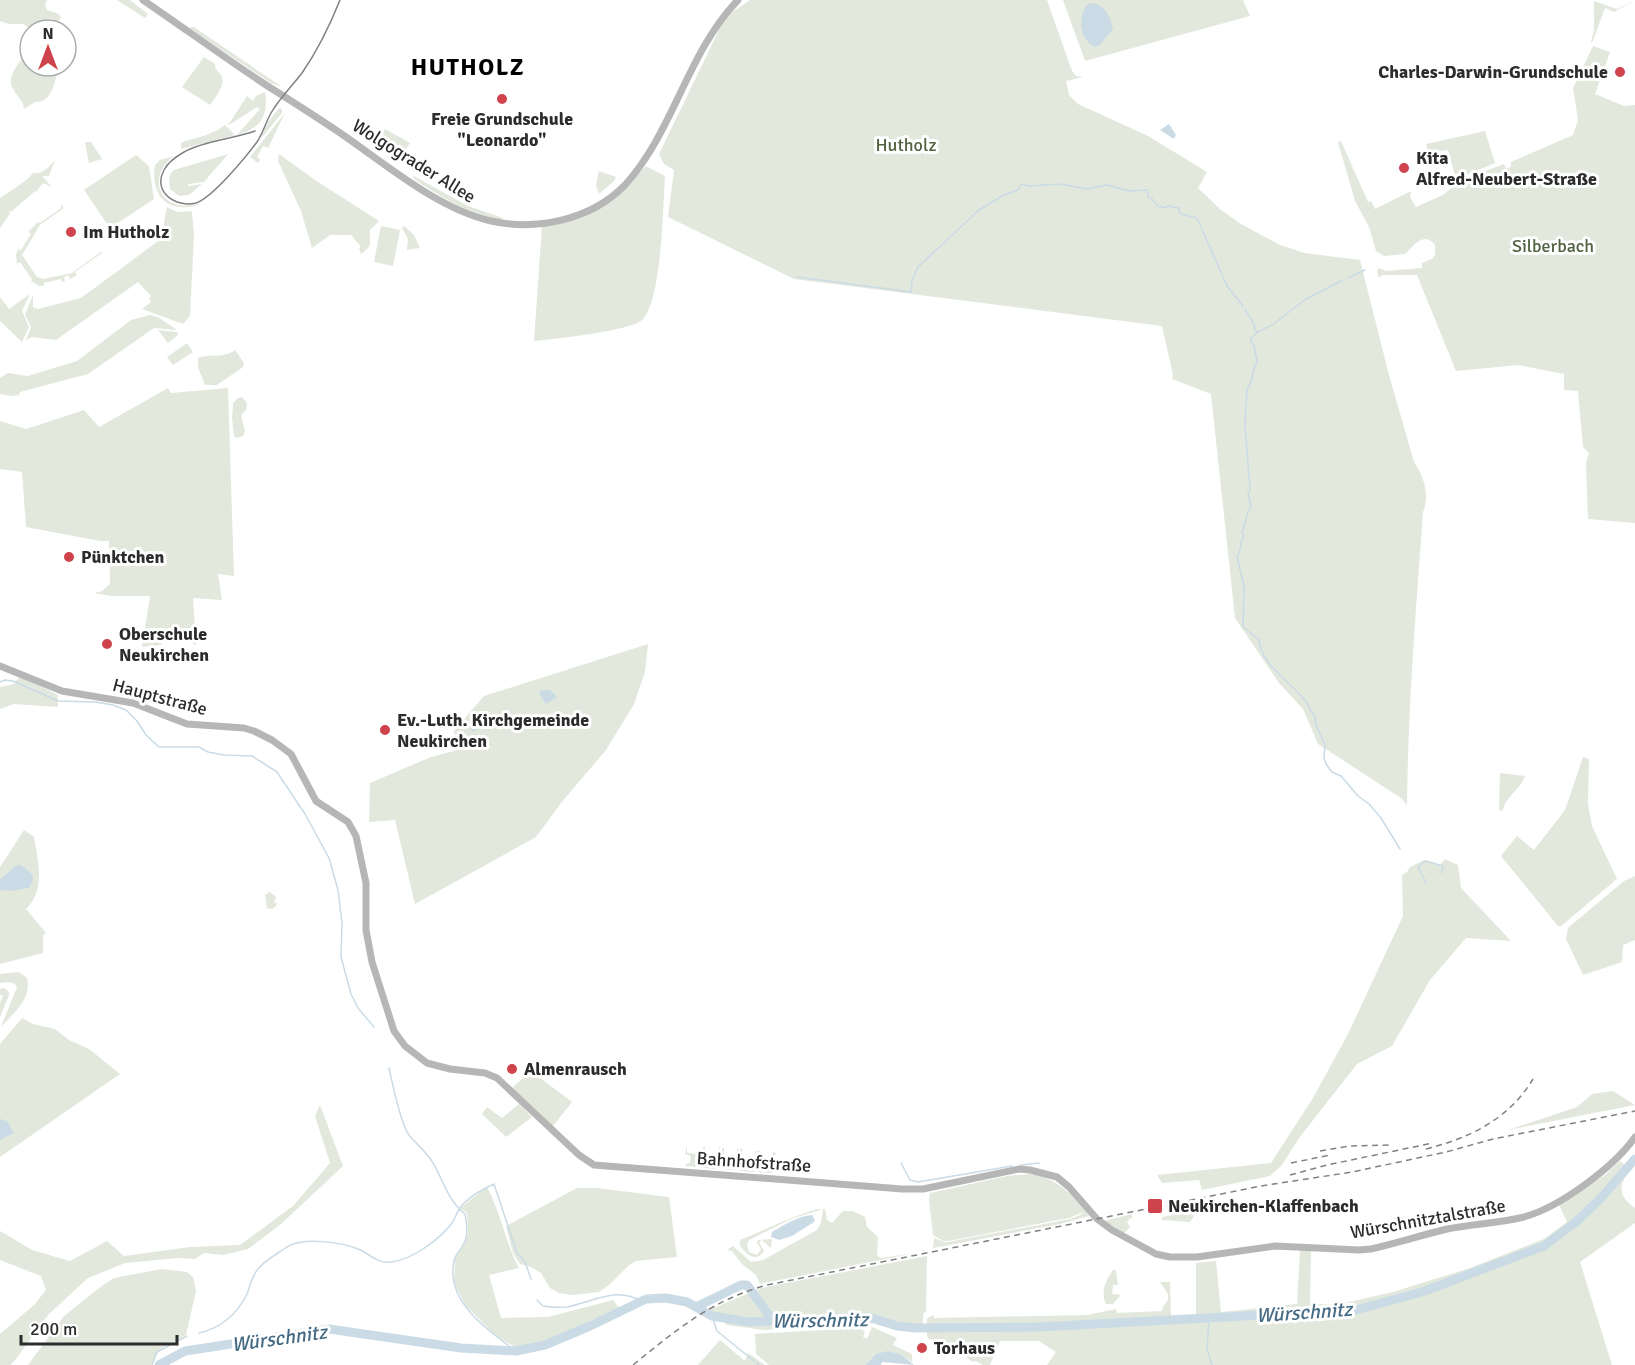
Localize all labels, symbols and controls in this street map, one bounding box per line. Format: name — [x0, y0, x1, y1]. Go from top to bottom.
north arrow — [18, 18, 78, 78]
text: N — [42, 24, 54, 44]
district label: HUTHOLZ — [411, 52, 525, 82]
place label: Charles-Darwin-Grundschule — [1378, 61, 1608, 83]
marker: Charles-Darwin-Grundschule — [1613, 65, 1627, 79]
marker: Freie Grundschule "Leonardo" — [495, 92, 509, 106]
place label: Freie Grundschule "Leonardo" — [431, 108, 573, 151]
street label: Wolgograder Allee — [348, 114, 480, 208]
park label: Hutholz — [875, 134, 937, 156]
place label: Kita Alfred-Neubert-Straße — [1416, 147, 1597, 190]
marker: Kita Alfred-Neubert-Straße — [1397, 161, 1411, 175]
place label: Im Hutholz — [83, 221, 169, 243]
marker: Im Hutholz — [64, 225, 78, 239]
park label: Silberbach — [1512, 235, 1594, 257]
place label: Pünktchen — [81, 546, 164, 568]
marker: Pünktchen — [62, 550, 76, 564]
place label: Oberschule Neukirchen — [119, 623, 209, 666]
marker: Oberschule Neukirchen — [100, 637, 114, 651]
street label: Hauptstraße — [110, 674, 210, 720]
place label: Ev.-Luth. Kirchgemeinde Neukirchen — [397, 709, 589, 752]
marker: Ev.-Luth. Kirchgemeinde Neukirchen — [378, 723, 392, 737]
place label: Almenrausch — [524, 1058, 627, 1080]
marker: Almenrausch — [505, 1062, 519, 1076]
street label: Bahnhofstraße — [696, 1147, 812, 1177]
place label: Neukirchen-Klaffenbach — [1168, 1195, 1359, 1217]
street label: Würschnitztalstraße — [1349, 1195, 1507, 1243]
marker: Neukirchen-Klaffenbach — [1146, 1197, 1164, 1215]
water label: Würschnitz — [1255, 1297, 1355, 1328]
water label: Würschnitz — [772, 1307, 870, 1334]
scale bar — [21, 1308, 177, 1346]
text: 200 m — [30, 1318, 77, 1340]
water label: Würschnitz — [230, 1319, 330, 1358]
place label: Torhaus — [934, 1337, 995, 1359]
marker: Torhaus — [915, 1341, 929, 1355]

